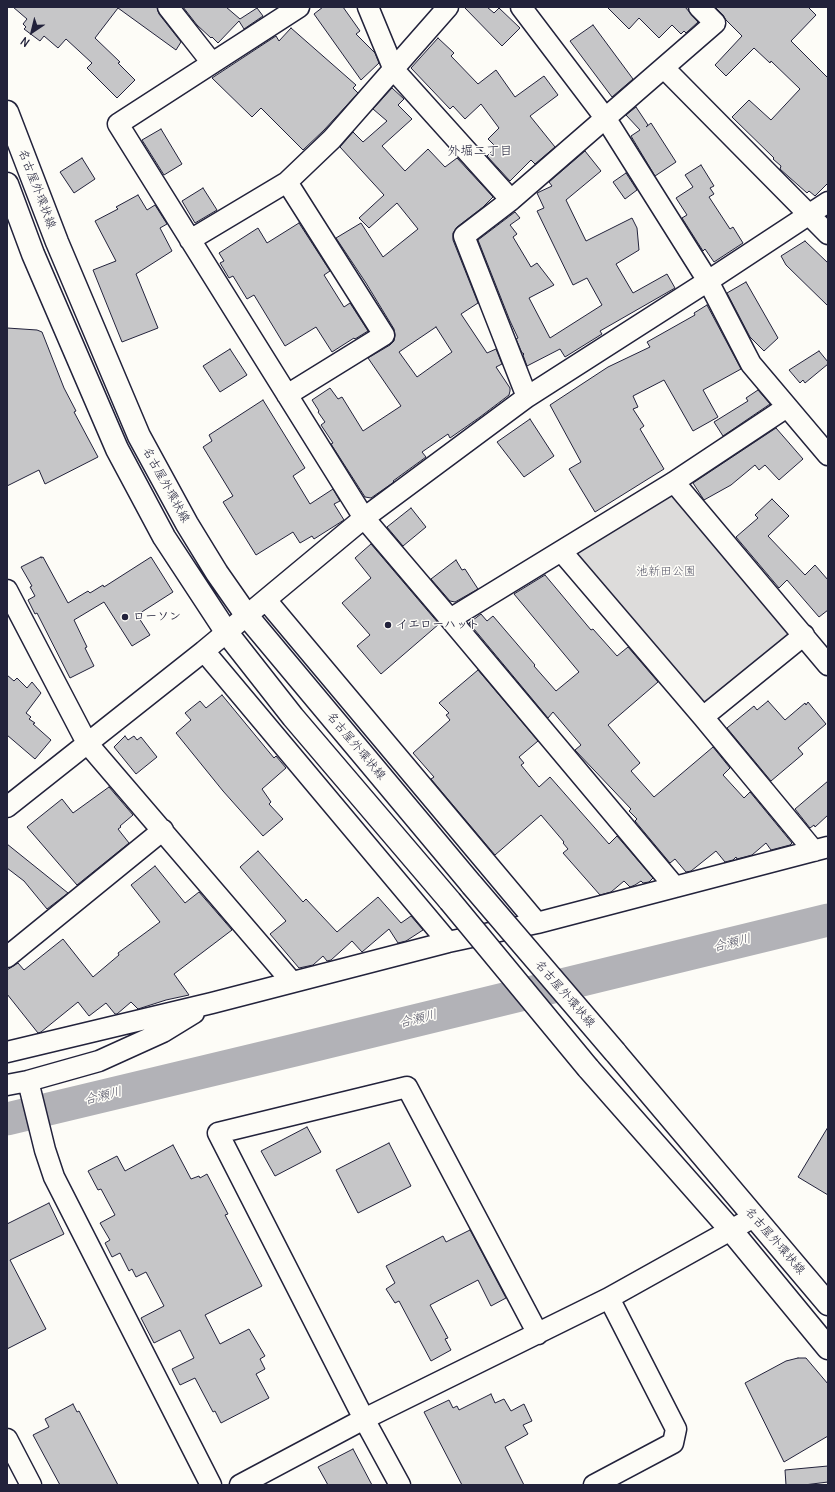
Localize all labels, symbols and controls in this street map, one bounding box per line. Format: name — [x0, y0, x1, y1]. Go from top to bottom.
north arrow — [12, 12, 52, 52]
text: N — [18, 34, 32, 50]
district label: 外堀二丁目 — [448, 143, 512, 159]
street label: 名古屋外環状線 — [15, 147, 59, 231]
street label: 名古屋外環状線 — [139, 445, 193, 525]
park label: 池新田公園 — [636, 565, 696, 579]
place label: ローソン — [133, 610, 181, 624]
marker: ローソン — [120, 612, 130, 622]
place label: イエローハット — [396, 618, 480, 632]
marker: イエローハット — [383, 620, 393, 630]
street label: 名古屋外環状線 — [323, 709, 389, 783]
water label: 合瀬川 — [711, 931, 753, 955]
street label: 名古屋外環状線 — [532, 958, 598, 1030]
water label: 合瀬川 — [397, 1007, 439, 1031]
water label: 合瀬川 — [82, 1084, 124, 1108]
street label: 名古屋外環状線 — [742, 1205, 808, 1277]

